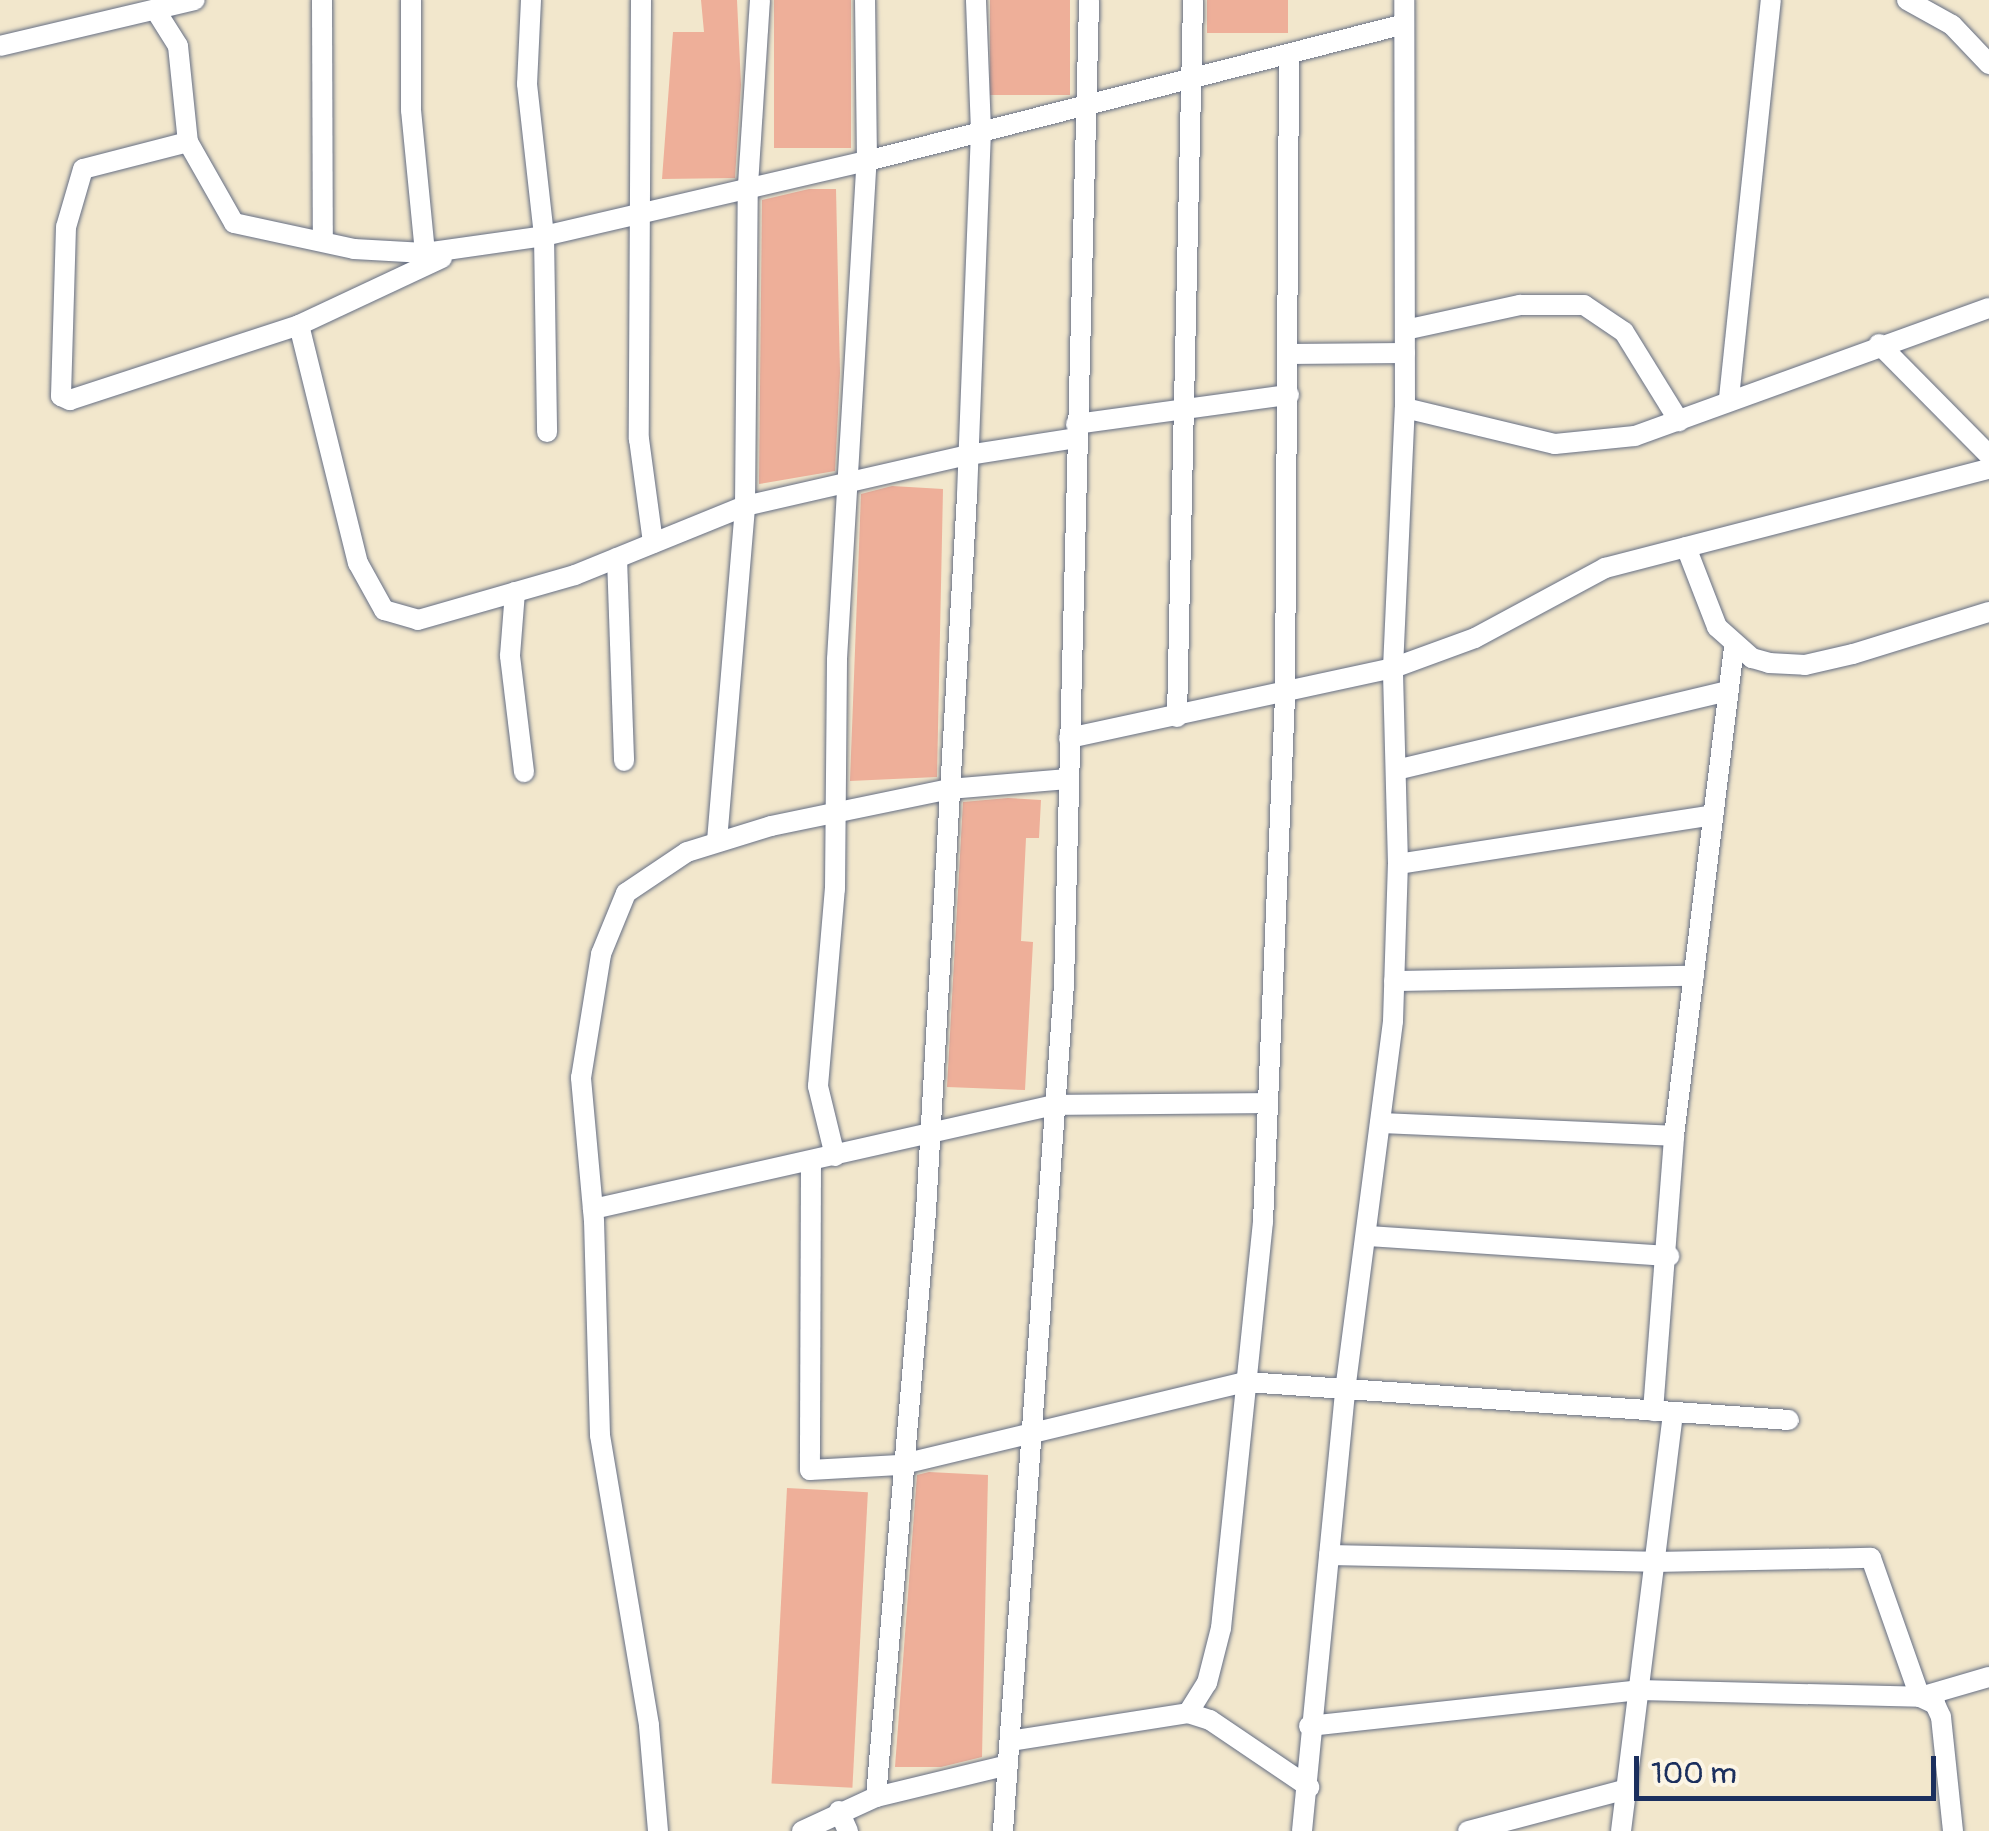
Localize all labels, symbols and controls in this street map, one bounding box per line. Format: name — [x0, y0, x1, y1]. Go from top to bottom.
scale bar — [1639, 1736, 1942, 1798]
text: 100 m — [1651, 1755, 1737, 1792]

